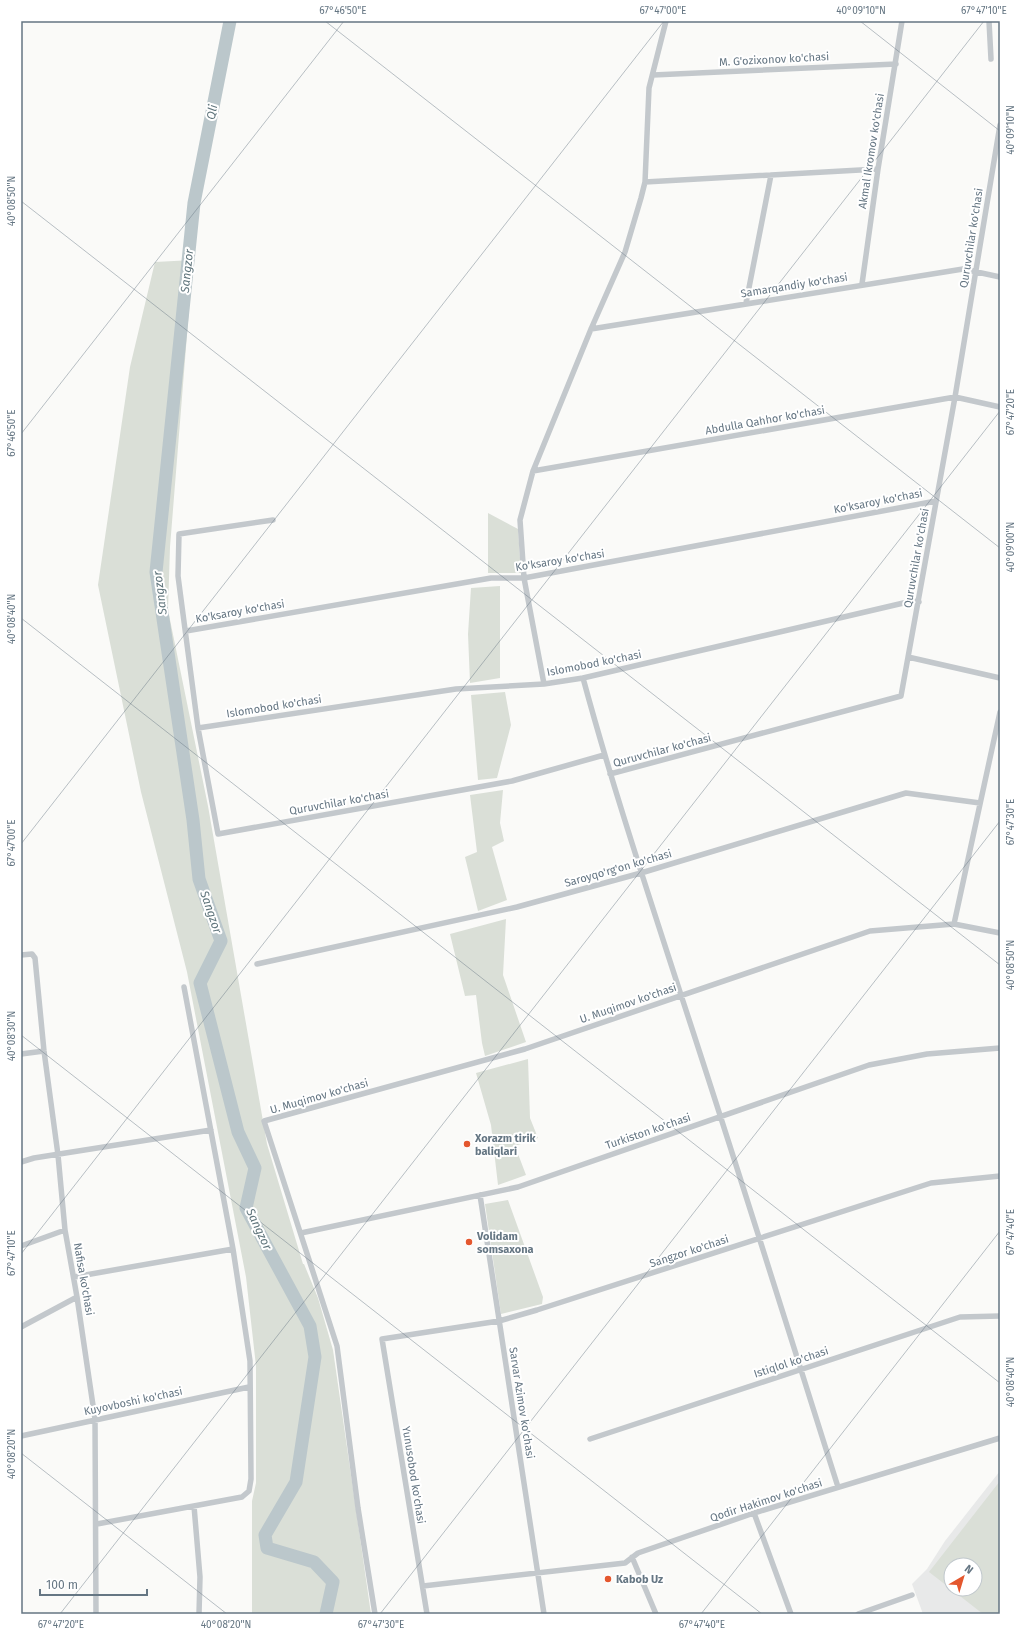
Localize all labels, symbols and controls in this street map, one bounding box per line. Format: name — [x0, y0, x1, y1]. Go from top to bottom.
text: 67°46'50"E — [319, 5, 367, 17]
text: 67°47'00"E — [640, 5, 686, 17]
text: 40°09'10"N — [836, 5, 886, 17]
text: 67°47'10"E — [961, 5, 1007, 17]
street label: M. G'ozixonov ko'chasi — [719, 50, 829, 69]
street label: Akmal Ikromov ko'chasi — [856, 92, 887, 210]
water label: Qli — [204, 103, 220, 121]
text: 40°09'10"N — [1005, 105, 1017, 155]
text: 40°08'50"N — [6, 176, 18, 226]
street label: Quruvchilar ko'chasi — [957, 187, 986, 289]
water label: Sangzor — [178, 248, 196, 295]
street label: Samarqandiy ko'chasi — [740, 271, 849, 300]
text: 67°47'20"E — [1005, 389, 1017, 435]
street label: Abdulla Qahhor ko'chasi — [704, 404, 826, 437]
text: 67°46'50"E — [6, 409, 18, 457]
street label: Ko'ksaroy ko'chasi — [833, 487, 924, 516]
street label: Quruvchilar ko'chasi — [901, 507, 932, 609]
text: 40°09'00"N — [1005, 522, 1017, 572]
street label: Ko'ksaroy ko'chasi — [514, 547, 606, 574]
water label: Sangzor — [150, 570, 170, 617]
text: 40°08'40"N — [6, 594, 18, 644]
street label: Ko'ksaroy ko'chasi — [195, 597, 286, 626]
street label: Islomobod ko'chasi — [546, 648, 643, 679]
street label: Islomobod ko'chasi — [226, 693, 323, 720]
street label: Quruvchilar ko'chasi — [612, 731, 713, 770]
street label: Quruvchilar ko'chasi — [288, 787, 390, 818]
text: 67°47'30"E — [1005, 799, 1017, 845]
text: 67°47'00"E — [6, 820, 18, 866]
street label: Saroyqo'rg'on ko'chasi — [563, 847, 673, 890]
water label: Sangzor — [197, 888, 225, 935]
text: 40°08'50"N — [1005, 940, 1017, 990]
street label: U. Muqimov ko'chasi — [578, 981, 678, 1026]
text: 40°08'30"N — [6, 1011, 18, 1061]
street label: U. Muqimov ko'chasi — [269, 1076, 370, 1117]
street label: Turkiston ko'chasi — [604, 1111, 693, 1152]
place label: Xorazm tirik baliqlari — [474, 1132, 536, 1158]
marker: Xorazm tirik baliqlari — [462, 1139, 472, 1149]
water label: Sangzor — [243, 1205, 275, 1252]
text: 67°47'40"E — [1005, 1209, 1017, 1255]
text: 67°47'10"E — [6, 1230, 18, 1276]
place label: Volidam somsaxona — [476, 1230, 534, 1256]
street label: Sangzor ko'chasi — [648, 1233, 730, 1270]
marker: Volidam somsaxona — [464, 1237, 474, 1247]
street label: Nafisa ko'chasi — [71, 1242, 96, 1317]
street label: Istiqlol ko'chasi — [752, 1344, 830, 1381]
street label: Sarvar Azimov ko'chasi — [506, 1346, 537, 1460]
text: 40°08'40"N — [1005, 1357, 1017, 1407]
street label: Kuyovboshi ko'chasi — [83, 1385, 184, 1418]
street label: Yunusobod ko'chasi — [399, 1425, 428, 1525]
text: 40°08'20"N — [6, 1429, 18, 1479]
street label: Qodir Hakimov ko'chasi — [708, 1476, 824, 1525]
north arrow — [943, 1557, 983, 1597]
text: N — [962, 1562, 976, 1577]
scale bar — [40, 1571, 147, 1597]
place label: Kabob Uz — [616, 1573, 663, 1586]
marker: Kabob Uz — [603, 1574, 613, 1584]
text: 100 m — [46, 1578, 78, 1592]
text: 67°47'20"E — [38, 1619, 84, 1631]
text: 40°08'20"N — [201, 1619, 251, 1631]
text: 67°47'30"E — [358, 1619, 404, 1631]
text: 67°47'40"E — [679, 1619, 725, 1631]

